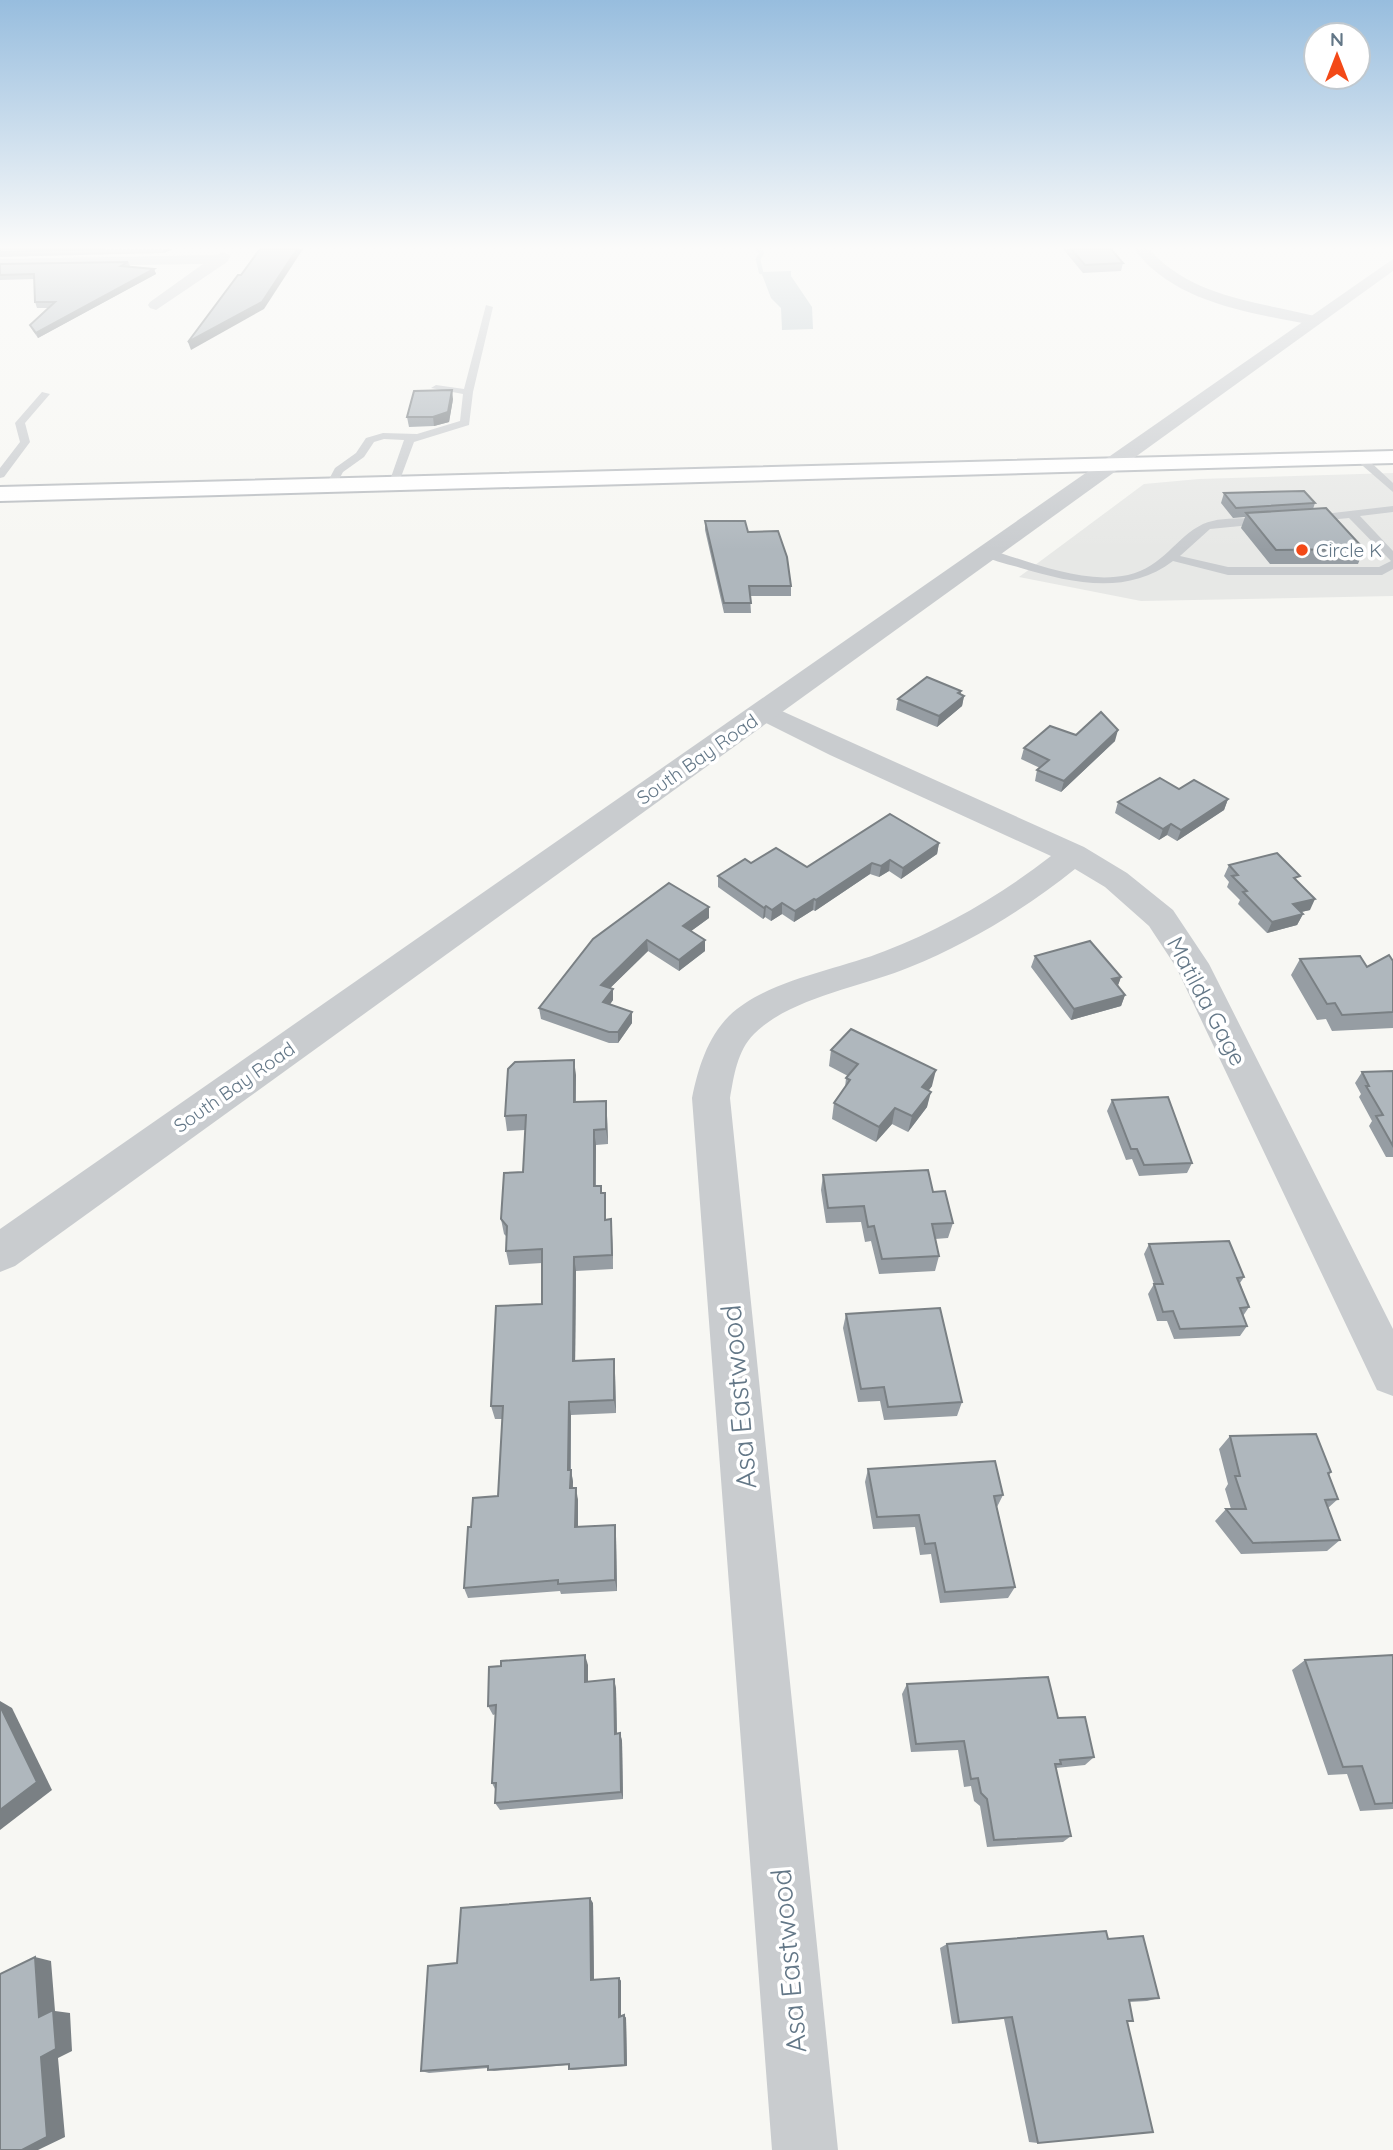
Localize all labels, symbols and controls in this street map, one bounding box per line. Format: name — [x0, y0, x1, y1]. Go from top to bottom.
north arrow — [1302, 21, 1372, 91]
text: N — [1330, 27, 1344, 51]
place label: Circle K — [1316, 538, 1382, 562]
marker: Circle K — [1294, 542, 1310, 558]
street label: South Bay Road — [632, 708, 762, 810]
street label: Matilda Gage — [1161, 931, 1253, 1071]
street label: South Bay Road — [169, 1036, 299, 1138]
street label: Asa Eastwood — [713, 1304, 763, 1490]
street label: Asa Eastwood — [763, 1868, 813, 2054]

